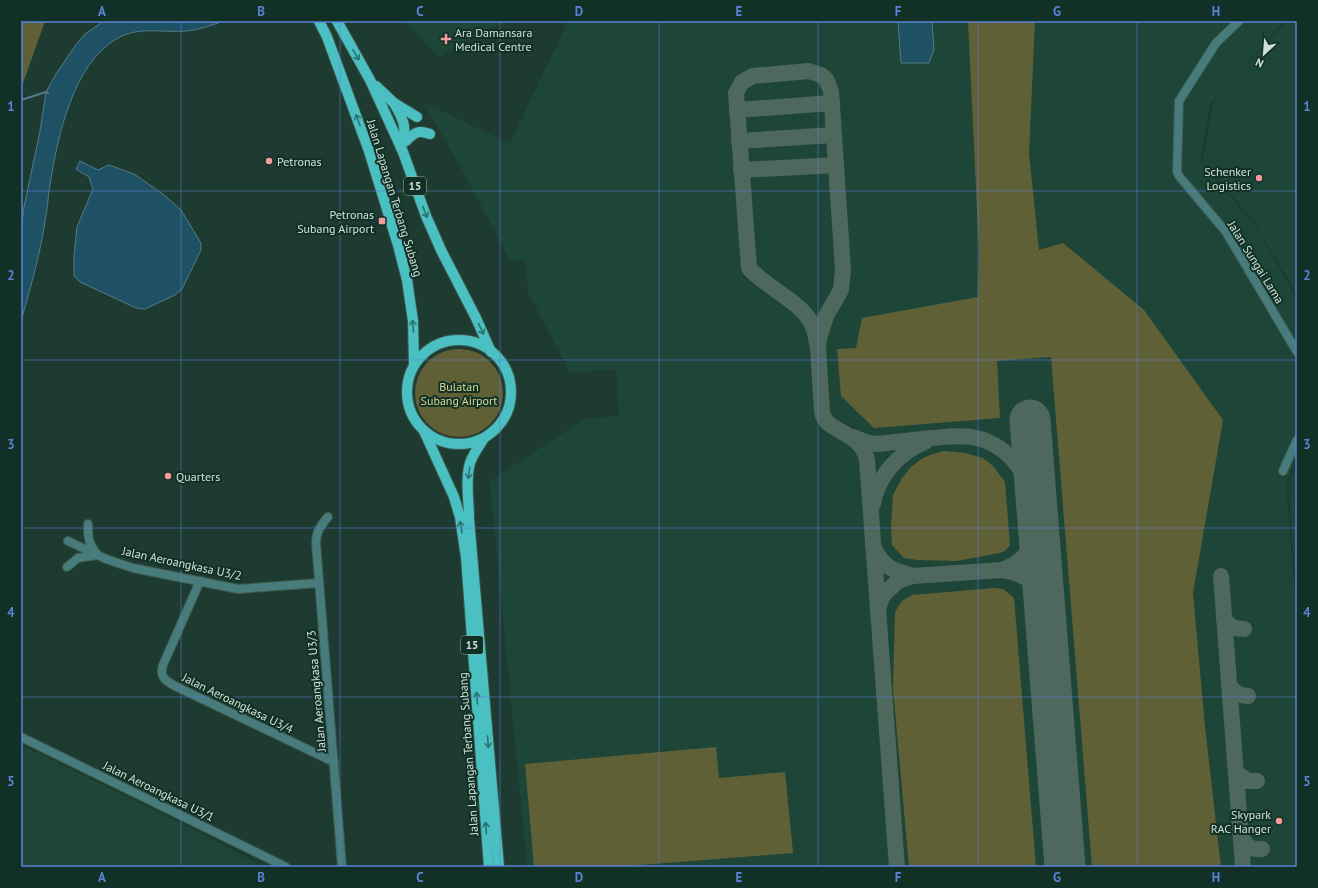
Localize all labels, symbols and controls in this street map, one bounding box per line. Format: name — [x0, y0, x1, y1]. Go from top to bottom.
text: A — [98, 3, 106, 20]
text: B — [257, 3, 265, 20]
text: C — [416, 3, 424, 20]
text: D — [575, 3, 583, 20]
text: E — [736, 3, 743, 20]
text: F — [895, 3, 902, 20]
text: G — [1053, 3, 1061, 20]
text: H — [1212, 3, 1220, 20]
place label: Ara Damansara Medical Centre — [455, 25, 532, 54]
marker: Ara Damansara Medical Centre — [440, 33, 452, 45]
north arrow — [1244, 34, 1284, 74]
one-way arrow — [352, 49, 360, 61]
text: N — [1253, 55, 1266, 71]
text: 1 — [7, 98, 15, 115]
text: 1 — [1303, 98, 1311, 115]
one-way arrow — [353, 115, 361, 127]
street label: Jalan Lapangan Terbang Subang — [364, 117, 426, 278]
place label: Petronas — [277, 154, 322, 169]
marker: Petronas — [264, 156, 274, 166]
place label: Schenker Logistics — [1204, 164, 1251, 193]
marker: Schenker Logistics — [1254, 173, 1264, 183]
road number: 15 — [404, 177, 426, 195]
one-way arrow — [421, 206, 429, 218]
place label: Petronas Subang Airport — [297, 207, 374, 236]
marker: Petronas Subang Airport — [377, 216, 387, 226]
street label: Jalan Sungai Lama — [1224, 217, 1287, 306]
text: 2 — [7, 267, 15, 284]
text: 2 — [1303, 267, 1311, 284]
one-way arrow — [410, 320, 417, 333]
one-way arrow — [478, 323, 485, 335]
park label: Bulatan Subang Airport — [421, 379, 497, 408]
text: 3 — [7, 436, 15, 453]
text: 3 — [1303, 436, 1311, 453]
one-way arrow — [465, 466, 473, 479]
place label: Quarters — [176, 469, 220, 484]
marker: Quarters — [163, 471, 173, 481]
one-way arrow — [457, 521, 465, 534]
street label: Jalan Aeroangkasa U3/2 — [120, 543, 243, 583]
text: 4 — [7, 604, 15, 621]
text: 4 — [1303, 604, 1311, 621]
street label: Jalan Aeroangkasa U3/3 — [303, 630, 329, 753]
road number: 15 — [461, 636, 483, 654]
street label: Jalan Aeroangkasa U3/4 — [179, 669, 296, 737]
street label: Jalan Lapangan Terbang Subang — [455, 672, 481, 837]
one-way arrow — [473, 692, 480, 705]
one-way arrow — [485, 735, 492, 748]
street label: Jalan Aeroangkasa U3/1 — [100, 757, 217, 824]
text: 5 — [7, 773, 15, 790]
text: 5 — [1303, 773, 1311, 790]
place label: Skypark RAC Hanger — [1211, 807, 1271, 836]
marker: Skypark RAC Hanger — [1274, 816, 1284, 826]
one-way arrow — [483, 822, 490, 835]
text: A — [98, 869, 106, 886]
text: B — [257, 869, 265, 886]
text: C — [416, 869, 424, 886]
text: D — [575, 869, 583, 886]
text: E — [736, 869, 743, 886]
text: F — [895, 869, 902, 886]
text: G — [1053, 869, 1061, 886]
text: H — [1212, 869, 1220, 886]

